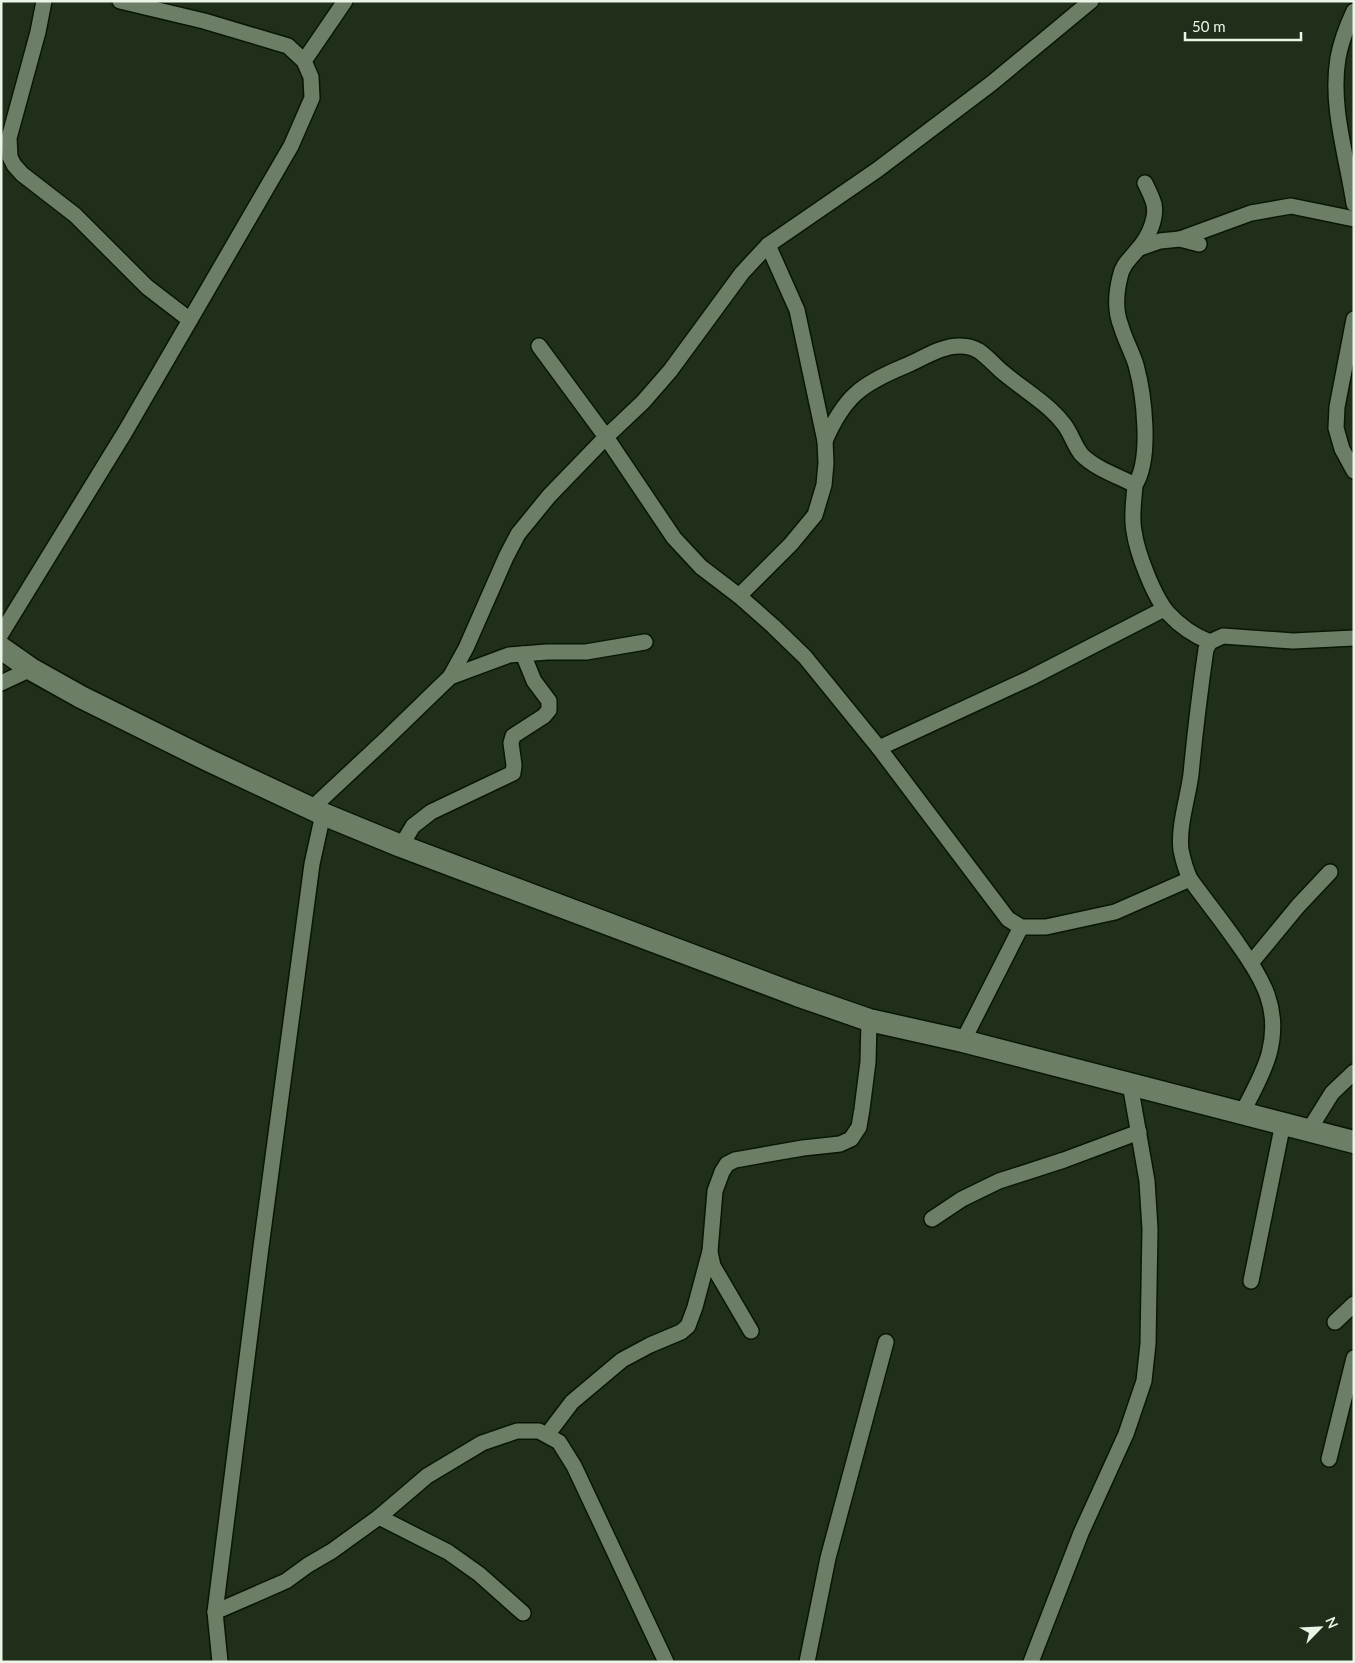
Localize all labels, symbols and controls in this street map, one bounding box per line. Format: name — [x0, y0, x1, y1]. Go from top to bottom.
scale bar — [1185, 10, 1301, 42]
text: 50 m — [1192, 17, 1226, 35]
north arrow — [1295, 1603, 1345, 1653]
text: N — [1322, 1614, 1342, 1631]

